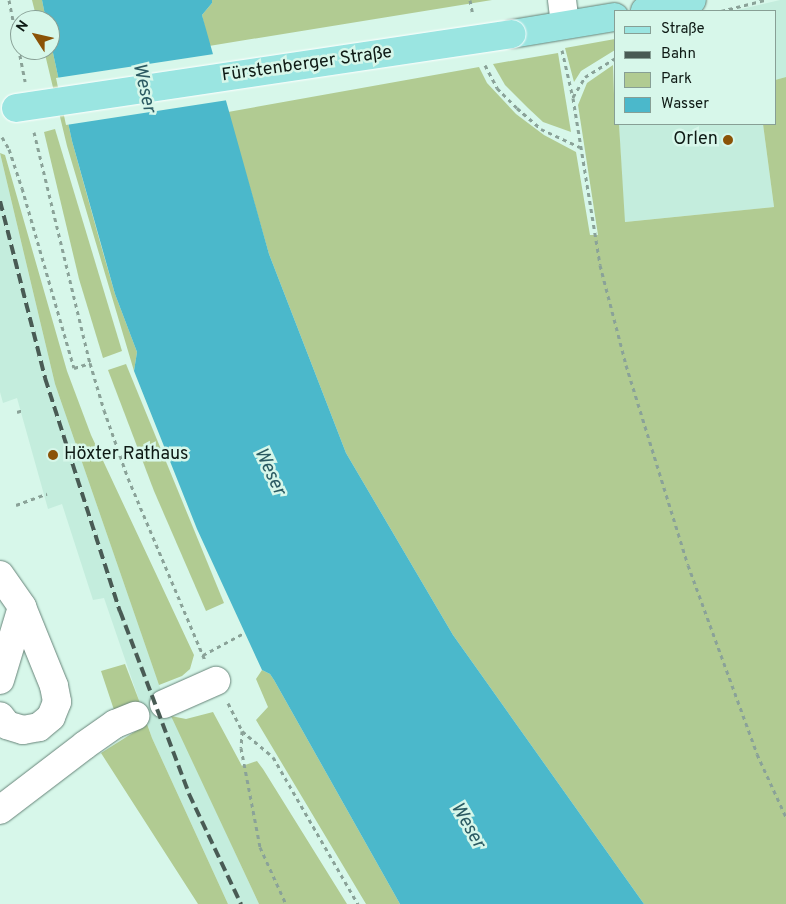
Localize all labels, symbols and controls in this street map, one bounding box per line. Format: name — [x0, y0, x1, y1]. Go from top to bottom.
north arrow — [10, 10, 60, 60]
legend — [614, 10, 776, 125]
text: N — [13, 18, 33, 36]
text: Straße — [661, 20, 705, 39]
street label: Fürstenberger Straße — [220, 42, 394, 88]
text: Bahn — [661, 45, 696, 64]
water label: Weser — [126, 61, 160, 115]
text: Park — [661, 70, 692, 89]
text: Wasser — [661, 95, 709, 114]
place label: Orlen — [673, 129, 718, 151]
marker: Orlen — [722, 134, 734, 146]
place label: Höxter Rathaus — [64, 444, 189, 466]
water label: Weser — [248, 445, 290, 499]
marker: Höxter Rathaus — [46, 448, 60, 462]
water label: Weser — [445, 799, 489, 853]

